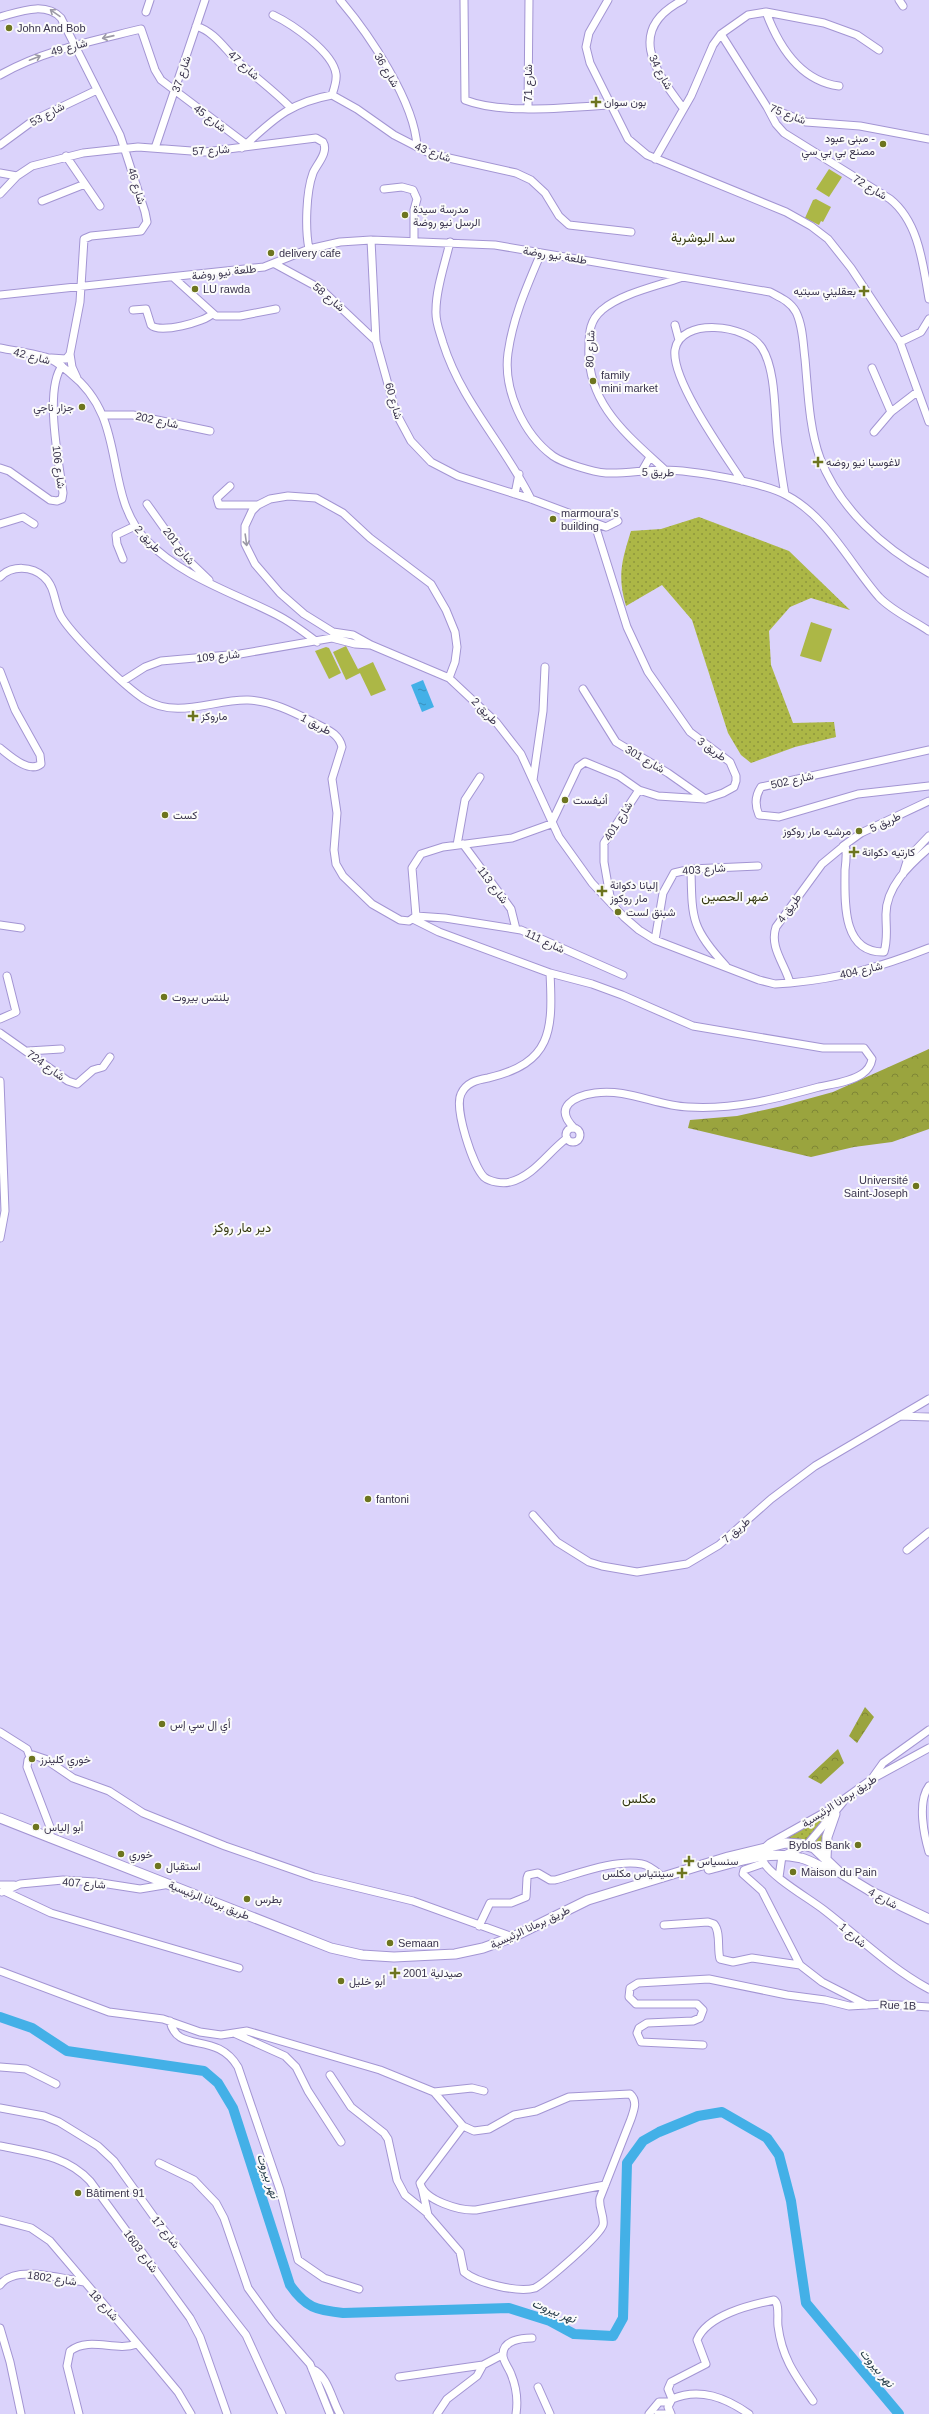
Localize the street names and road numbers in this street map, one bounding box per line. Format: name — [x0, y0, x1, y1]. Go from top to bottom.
street label: شارع 49 — [49, 36, 89, 60]
street label: شارع 47 — [225, 48, 262, 84]
street label: شارع 36 — [371, 51, 402, 90]
street label: شارع 34 — [645, 53, 675, 93]
street label: شارع 37 — [169, 54, 195, 94]
street label: شارع 71 — [522, 64, 536, 102]
street label: شارع 53 — [28, 100, 68, 130]
street label: شارع 45 — [190, 102, 229, 136]
street label: شارع 75 — [768, 102, 808, 128]
street label: شارع 43 — [413, 140, 453, 166]
street label: شارع 57 — [192, 143, 231, 159]
street label: شارع 46 — [124, 166, 148, 207]
street label: شارع 72 — [850, 172, 889, 204]
street label: طلعة نيو روضة — [522, 244, 588, 267]
street label: طلعة نيو روضة — [191, 262, 257, 283]
street label: شارع 58 — [310, 280, 347, 315]
street label: شارع 80 — [583, 330, 599, 368]
street label: شارع 42 — [12, 346, 52, 368]
street label: شارع 60 — [381, 381, 405, 422]
street label: شارع 202 — [134, 410, 180, 432]
street label: شارع 106 — [48, 445, 68, 490]
street label: طريق 5 — [642, 466, 674, 479]
street label: طريق 2 — [132, 523, 163, 556]
street label: شارع 201 — [159, 525, 197, 568]
street label: شارع 109 — [196, 648, 241, 666]
street label: طريق 2 — [469, 695, 501, 728]
street label: طريق 1 — [298, 711, 333, 738]
street label: طريق 3 — [695, 735, 729, 764]
street label: شارع 301 — [622, 743, 667, 777]
street label: شارع 502 — [769, 769, 815, 793]
street label: شارع 401 — [601, 799, 636, 844]
street label: طريق 5 — [868, 810, 903, 835]
street label: شارع 403 — [682, 861, 727, 878]
street label: شارع 113 — [474, 864, 511, 907]
street label: طريق 4 — [775, 891, 804, 925]
street label: شارع 111 — [523, 927, 567, 957]
street label: شارع 404 — [838, 959, 884, 983]
street label: شارع 724 — [24, 1047, 67, 1084]
street label: طريق 7 — [720, 1515, 753, 1546]
street label: طريق برمانا الرئيسية — [800, 1772, 879, 1830]
street label: شارع 407 — [62, 1875, 106, 1893]
street label: طريق برمانا الرئيسية — [166, 1878, 251, 1923]
street label: شارع 4 — [865, 1885, 900, 1913]
street label: طريق برمانا الرئيسية — [488, 1903, 572, 1952]
street label: شارع 1 — [836, 1920, 869, 1951]
street label: Rue 1B — [879, 1998, 917, 2012]
street label: شارع 17 — [148, 2214, 182, 2252]
street label: شارع 1603 — [120, 2227, 161, 2276]
street label: شارع 1802 — [26, 2269, 78, 2289]
street label: شارع 18 — [86, 2287, 121, 2325]

